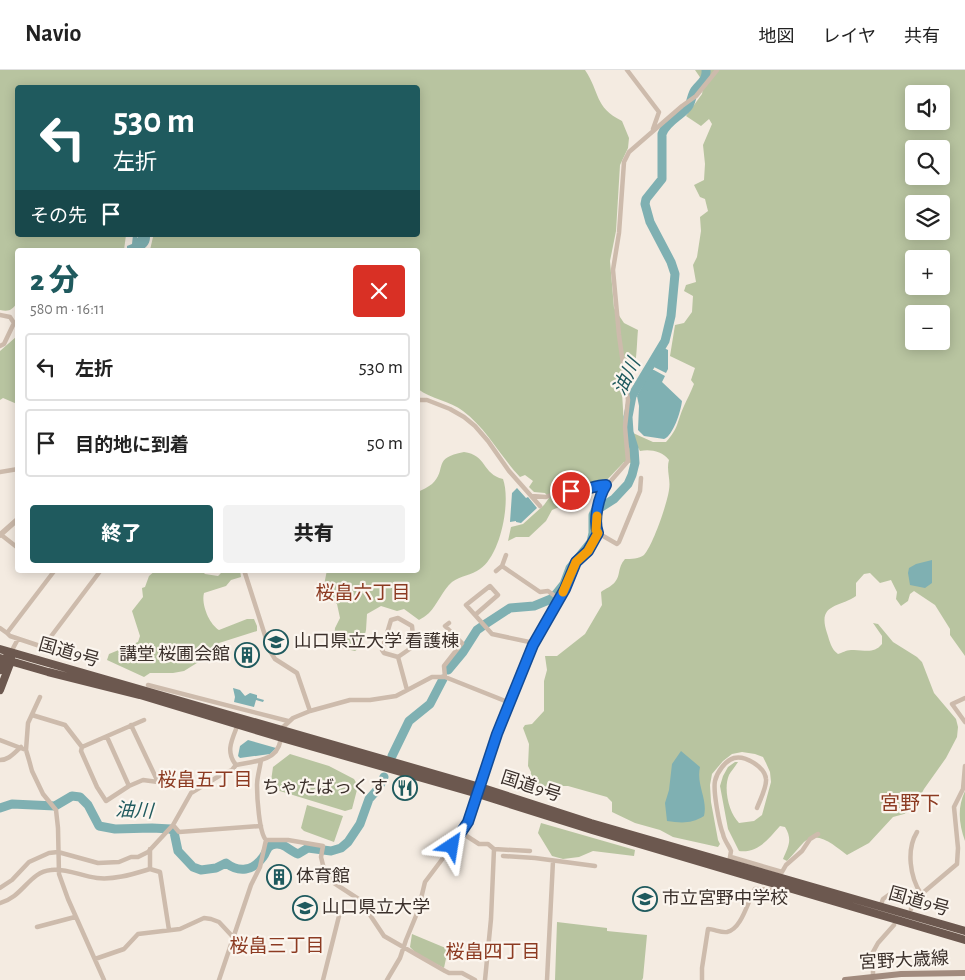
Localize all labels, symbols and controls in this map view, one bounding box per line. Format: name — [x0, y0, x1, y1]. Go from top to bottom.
text: Navio — [25, 22, 81, 46]
text: 地図 — [759, 28, 795, 46]
text: レイヤ — [823, 28, 876, 46]
text: 共有 — [904, 28, 940, 46]
map controls — [905, 85, 950, 350]
button: sound — [905, 85, 950, 130]
text: 530 m — [113, 104, 195, 139]
icon: left — [30, 105, 95, 170]
button: search — [905, 140, 950, 185]
text: 左折 — [113, 151, 157, 173]
button: layers — [905, 195, 950, 240]
icon: arrive — [97, 200, 125, 228]
text: その先 — [30, 207, 87, 226]
button: + — [905, 250, 950, 295]
button: close — [353, 265, 405, 317]
text: 2 分 — [30, 266, 79, 296]
text: 580 m · 16:11 — [30, 301, 105, 317]
button: − — [905, 305, 950, 350]
icon: left — [32, 353, 60, 381]
water label: 油川 — [609, 354, 645, 398]
text: 530 m — [359, 358, 403, 377]
text: 左折 — [75, 360, 113, 379]
icon: arrive — [32, 429, 60, 457]
text: 50 m — [367, 434, 403, 453]
text: 目的地に到着 — [75, 436, 189, 455]
pin — [550, 470, 592, 512]
icon: arrive — [557, 477, 585, 505]
button: 終了 — [30, 505, 213, 563]
button: 共有 — [223, 505, 405, 563]
district label: 桜畠六丁目 — [315, 582, 411, 603]
school or university icon: 山口県立大学 看護棟 — [263, 629, 289, 655]
place label: 山口県立大学 看護棟 — [294, 631, 459, 651]
street label: 国道9号 — [36, 634, 102, 670]
building icon: 講堂 桜圃会館 — [234, 642, 260, 668]
place label: 講堂 桜圃会館 — [119, 645, 230, 664]
street label: 国道9号 — [499, 767, 564, 805]
district label: 桜畠五丁目 — [157, 769, 253, 790]
restaurant icon: ちゃたばっくす — [392, 775, 418, 801]
place label: ちゃたばっくす — [262, 778, 388, 797]
district label: 宮野下 — [880, 793, 940, 814]
water label: 油川 — [115, 800, 156, 822]
position arrow — [425, 819, 477, 871]
building icon: 体育館 — [266, 864, 292, 890]
place label: 体育館 — [296, 867, 350, 886]
street label: 国道9号 — [886, 883, 952, 919]
school or university icon: 市立宮野中学校 — [632, 886, 658, 912]
place label: 市立宮野中学校 — [662, 888, 788, 908]
school or university icon: 山口県立大学 — [292, 895, 318, 921]
place label: 山口県立大学 — [322, 897, 430, 917]
district label: 桜畠三丁目 — [229, 935, 325, 956]
district label: 桜畠四丁目 — [445, 941, 541, 962]
street label: 宮野大歳線 — [858, 948, 949, 972]

